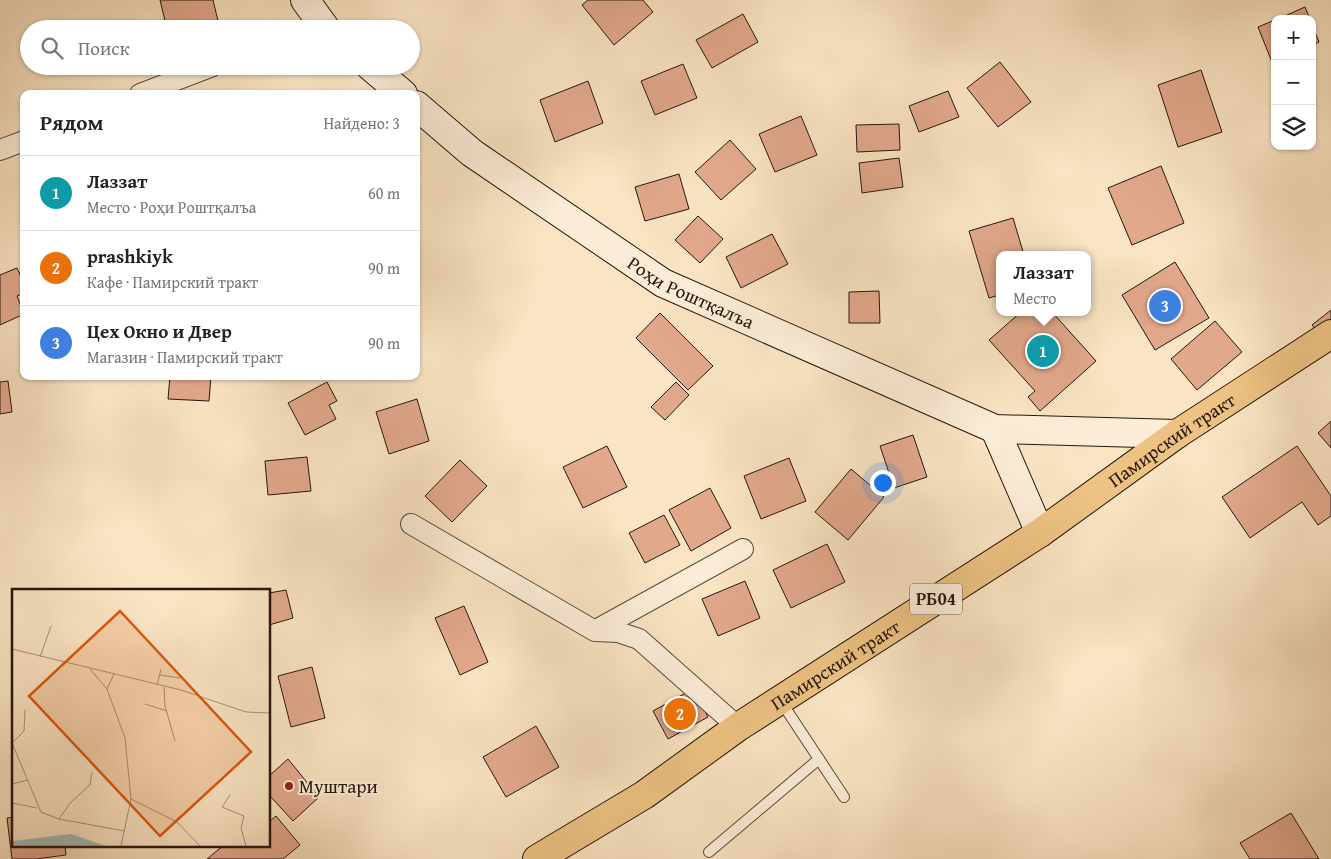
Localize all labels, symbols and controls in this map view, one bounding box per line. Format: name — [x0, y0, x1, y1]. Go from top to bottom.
map controls — [1271, 15, 1316, 150]
button: + — [1271, 15, 1316, 60]
search box — [20, 20, 420, 75]
icon: search — [38, 34, 66, 62]
text: Поиск — [78, 34, 130, 62]
button: − — [1271, 60, 1316, 105]
button: layers — [1271, 105, 1316, 150]
text: Рядом — [40, 107, 103, 138]
text: Найдено: 3 — [323, 111, 400, 135]
text: Лаззат — [87, 167, 147, 195]
text: 1 — [52, 181, 60, 205]
text: 60 m — [368, 181, 400, 205]
text: Место · Роҳи Роштқалъа — [87, 195, 256, 219]
text: prashkiyk — [87, 242, 173, 270]
street label: Роҳи Роштқалъа — [622, 249, 759, 335]
popup — [996, 251, 1091, 316]
text: 2 — [52, 256, 60, 280]
text: 90 m — [368, 256, 400, 280]
text: Лаззат — [1013, 258, 1074, 286]
text: Кафе · Памирский тракт — [87, 270, 258, 294]
text: Место — [1013, 286, 1056, 310]
pin: 3 — [1149, 287, 1181, 325]
text: Цех Окно и Двер — [87, 317, 232, 345]
text: 3 — [52, 331, 60, 355]
text: 90 m — [368, 331, 400, 355]
pin: 1 — [1027, 332, 1059, 370]
text: Магазин · Памирский тракт — [87, 345, 283, 369]
street label: Памирский тракт — [1102, 385, 1241, 494]
your location — [870, 470, 896, 496]
road number: РБ04 — [910, 584, 962, 614]
inset map — [12, 589, 270, 846]
street label: Памирский тракт — [765, 612, 906, 717]
pin: 2 — [664, 695, 696, 733]
place label: Муштари — [299, 772, 378, 800]
marker: Муштари — [283, 780, 295, 792]

